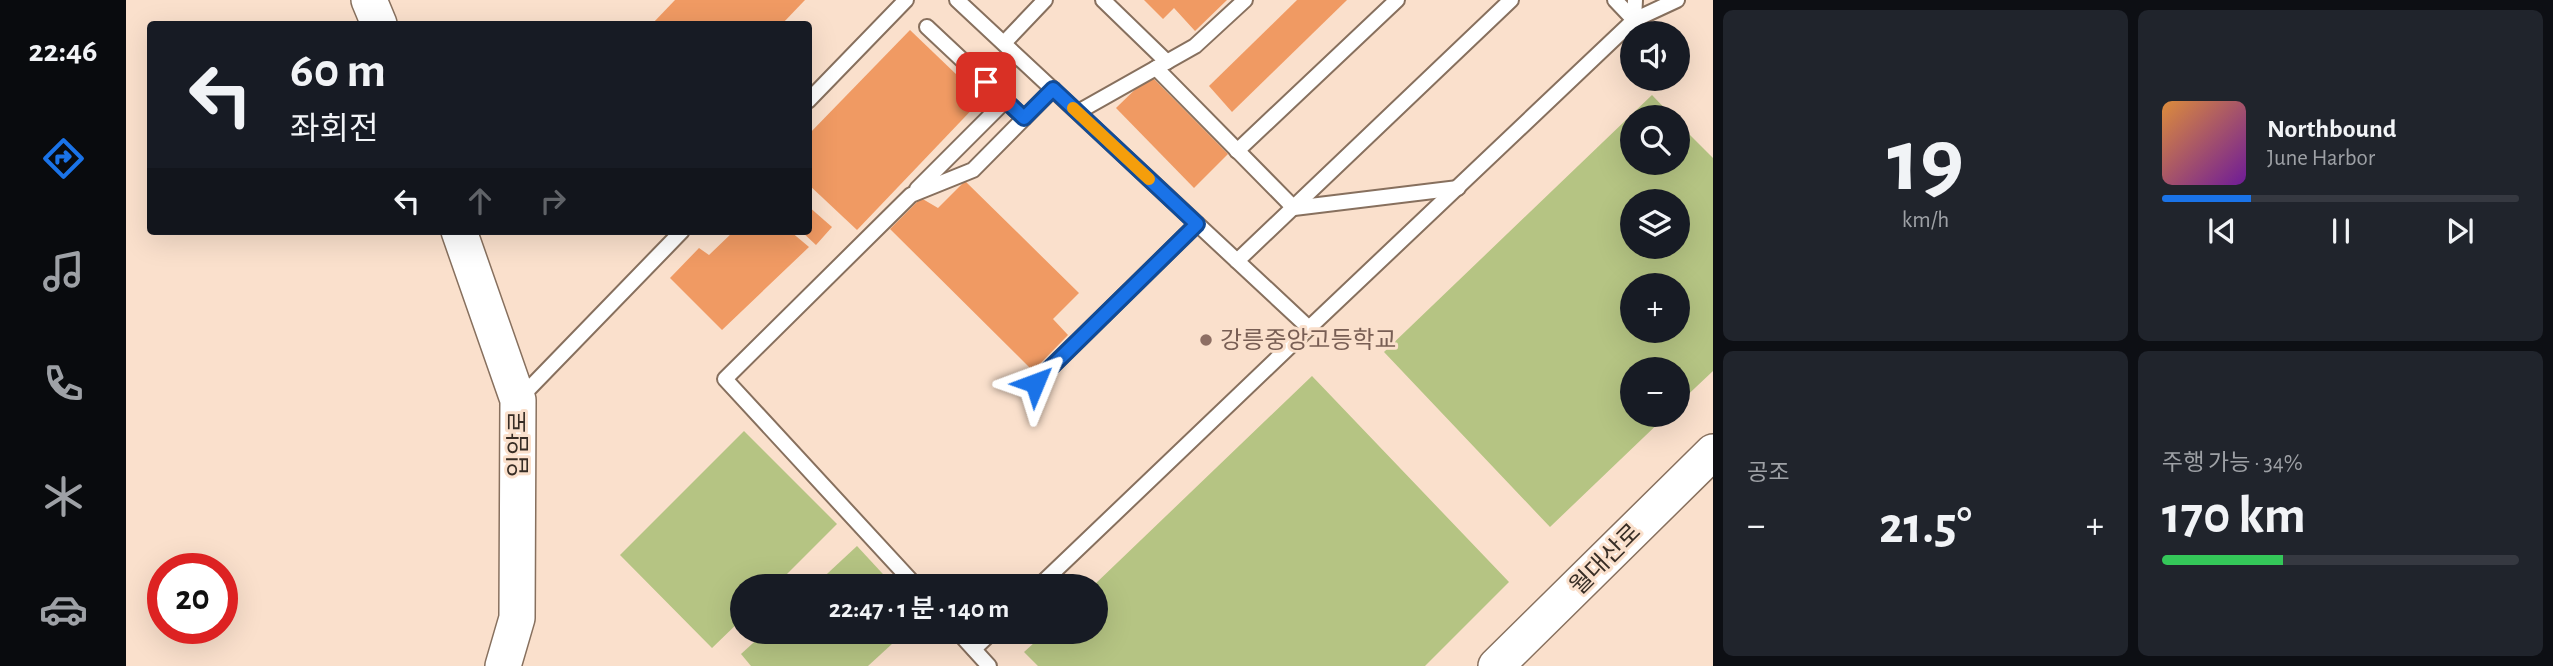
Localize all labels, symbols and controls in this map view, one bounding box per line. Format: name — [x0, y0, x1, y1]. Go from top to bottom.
map controls — [1620, 21, 1690, 427]
button: sound — [1620, 21, 1690, 91]
text: 22:46 — [28, 35, 98, 67]
text: 60 m — [290, 47, 386, 96]
icon: left — [175, 49, 266, 140]
pin — [956, 52, 1016, 112]
icon: arrive — [967, 63, 1005, 101]
button: search — [1620, 105, 1690, 175]
text: 좌회전 — [290, 113, 378, 145]
text: 19 — [1887, 116, 1964, 207]
text: Northbound — [2267, 116, 2396, 142]
icon: directions — [39, 134, 88, 183]
text: June Harbor — [2267, 147, 2375, 170]
icon: left — [388, 182, 426, 220]
icon: ahead — [461, 182, 499, 220]
icon: right — [534, 182, 572, 220]
button: layers — [1620, 189, 1690, 259]
text: km/h — [1902, 209, 1949, 232]
icon: previous — [2203, 212, 2241, 250]
icon: pause — [2322, 212, 2360, 250]
icon: next — [2441, 212, 2479, 250]
icon: music — [39, 247, 88, 296]
button: + — [1620, 273, 1690, 343]
place label: 강릉중앙고등학교 — [1220, 327, 1397, 353]
marker: 강릉중앙고등학교 — [1198, 332, 1214, 348]
position arrow — [998, 346, 1072, 420]
button: − — [1620, 357, 1690, 427]
icon: phone — [39, 359, 88, 408]
street label: 입암로 — [506, 411, 531, 477]
text: 주행 가능 · 34% — [2162, 452, 2303, 475]
text: 공조 — [1747, 462, 1789, 485]
icon: climate — [39, 472, 88, 521]
text: 170 km — [2162, 490, 2306, 542]
text: 21.5° — [1879, 500, 1972, 552]
text: − — [1747, 507, 1765, 545]
text: + — [2086, 507, 2104, 545]
street label: 월대산로 — [1565, 519, 1645, 599]
speed limit sign: 20 — [147, 553, 238, 644]
icon: car — [39, 585, 88, 634]
text: 22:47 · 1 분 · 140 m — [829, 596, 1009, 622]

